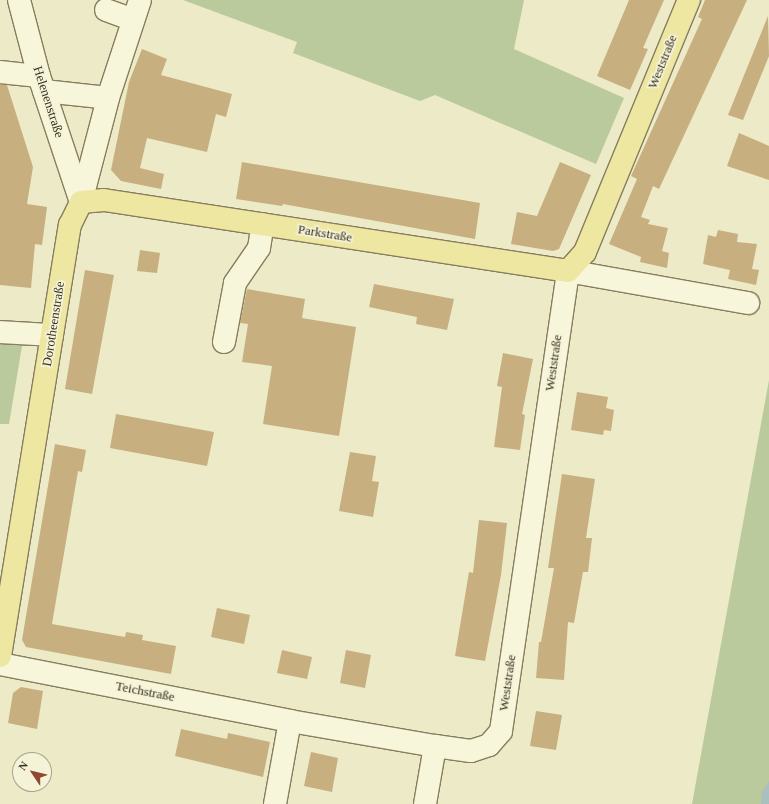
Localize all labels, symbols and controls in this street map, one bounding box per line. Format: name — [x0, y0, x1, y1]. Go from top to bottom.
street label: Weststraße — [645, 33, 681, 91]
street label: Helenenstraße — [29, 64, 67, 140]
street label: Parkstraße — [297, 222, 353, 246]
street label: Dorotheenstraße — [40, 280, 68, 368]
street label: Weststraße — [542, 334, 566, 392]
street label: Weststraße — [496, 654, 520, 712]
street label: Teichstraße — [114, 679, 176, 705]
north arrow — [12, 752, 52, 792]
text: N — [16, 759, 30, 772]

